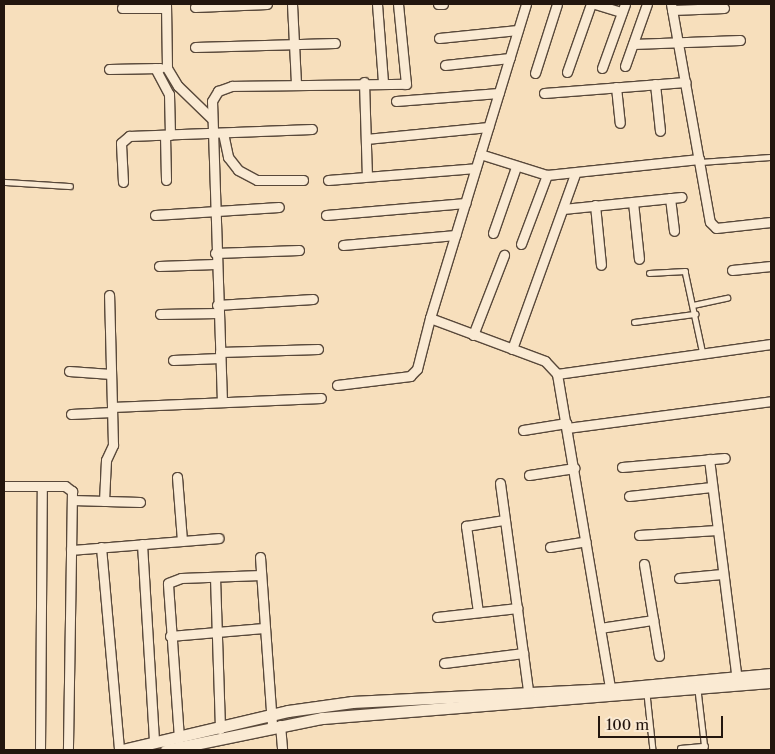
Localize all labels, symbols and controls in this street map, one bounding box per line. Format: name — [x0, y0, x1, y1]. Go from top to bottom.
scale bar — [600, 706, 725, 738]
text: 100 m — [606, 715, 649, 734]

